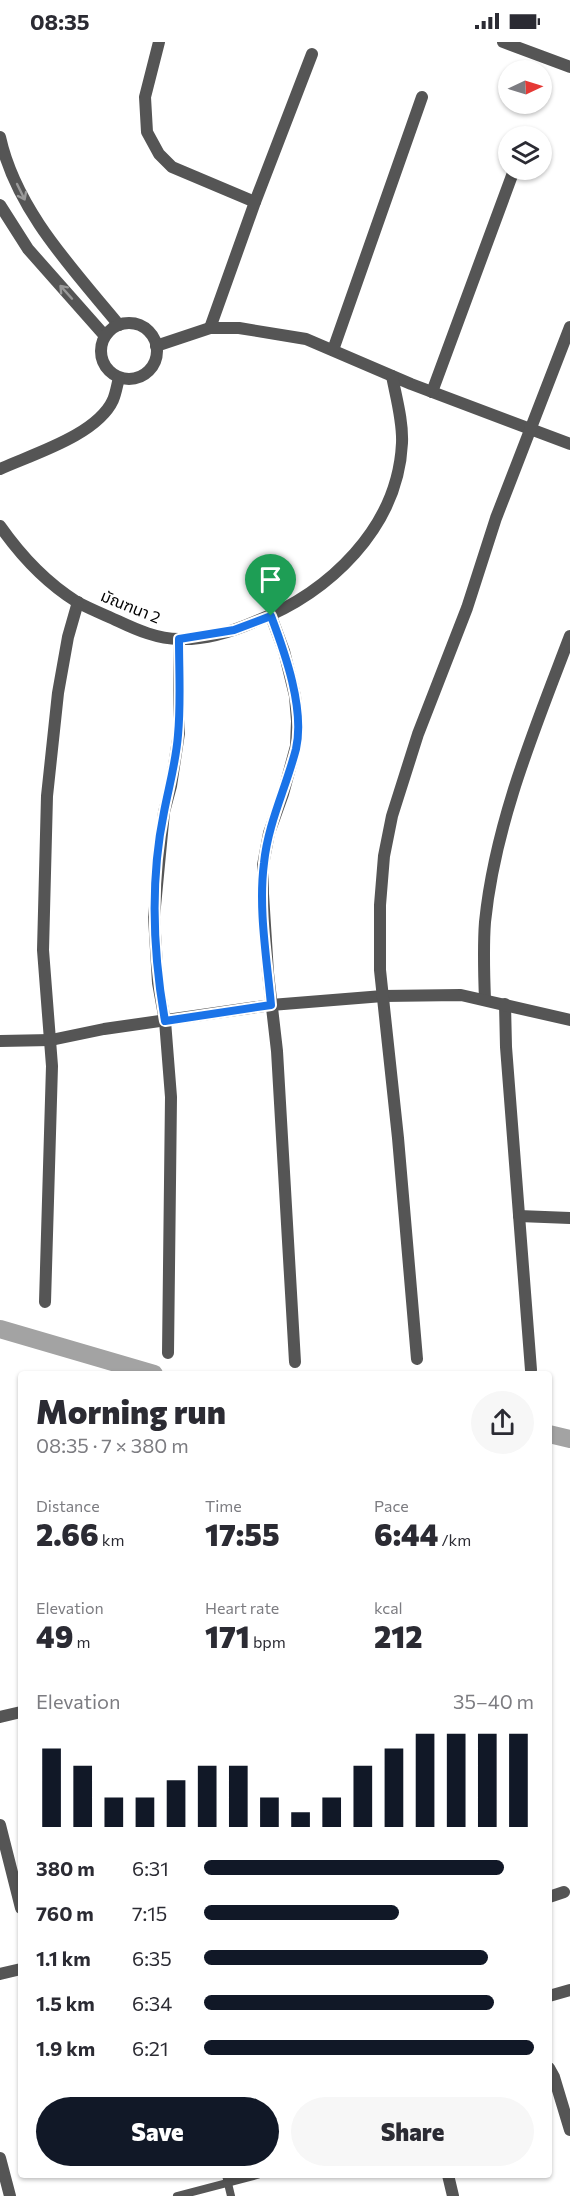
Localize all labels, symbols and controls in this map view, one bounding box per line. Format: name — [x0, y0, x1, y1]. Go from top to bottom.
text: 08:35 — [30, 8, 90, 35]
north arrow — [498, 60, 552, 114]
map controls — [498, 60, 552, 180]
button: layers — [498, 126, 552, 180]
one-way arrow — [15, 182, 27, 200]
one-way arrow — [59, 285, 73, 300]
pin — [245, 554, 296, 616]
icon: arrive — [254, 563, 287, 596]
street label: มัณฑนา 2 — [98, 585, 164, 627]
text: Morning run — [36, 1390, 226, 1431]
button: share — [471, 1391, 534, 1454]
text: 08:35 · 7 × 380 m — [36, 1433, 189, 1457]
text: Distance — [36, 1496, 100, 1515]
text: Time — [205, 1496, 242, 1515]
text: Pace — [374, 1496, 409, 1515]
text: 2.66 — [36, 1515, 99, 1552]
text: 17:55 — [205, 1515, 280, 1552]
text: 6:44 — [374, 1515, 438, 1552]
text: km — [99, 1530, 124, 1549]
text: /km — [438, 1530, 471, 1549]
text: Elevation — [36, 1598, 104, 1617]
text: Heart rate — [205, 1598, 279, 1617]
text: kcal — [374, 1598, 403, 1617]
text: 49 — [36, 1617, 73, 1654]
text: 171 — [205, 1617, 250, 1654]
text: 212 — [374, 1617, 423, 1654]
text: m — [73, 1632, 90, 1651]
text: bpm — [250, 1632, 286, 1651]
text: Elevation — [36, 1689, 121, 1713]
text: 35–40 m — [453, 1689, 534, 1713]
text: 380 m — [36, 1856, 95, 1880]
text: 6:31 — [132, 1856, 169, 1880]
text: 760 m — [36, 1901, 94, 1925]
text: 7:15 — [132, 1901, 167, 1925]
text: 1.1 km — [36, 1946, 91, 1970]
text: 6:35 — [132, 1946, 172, 1970]
text: 1.5 km — [36, 1991, 95, 2015]
text: 6:34 — [132, 1991, 172, 2015]
text: 1.9 km — [36, 2036, 95, 2060]
text: 6:21 — [132, 2036, 169, 2060]
button: Save — [36, 2097, 279, 2166]
button: Share — [291, 2097, 534, 2166]

